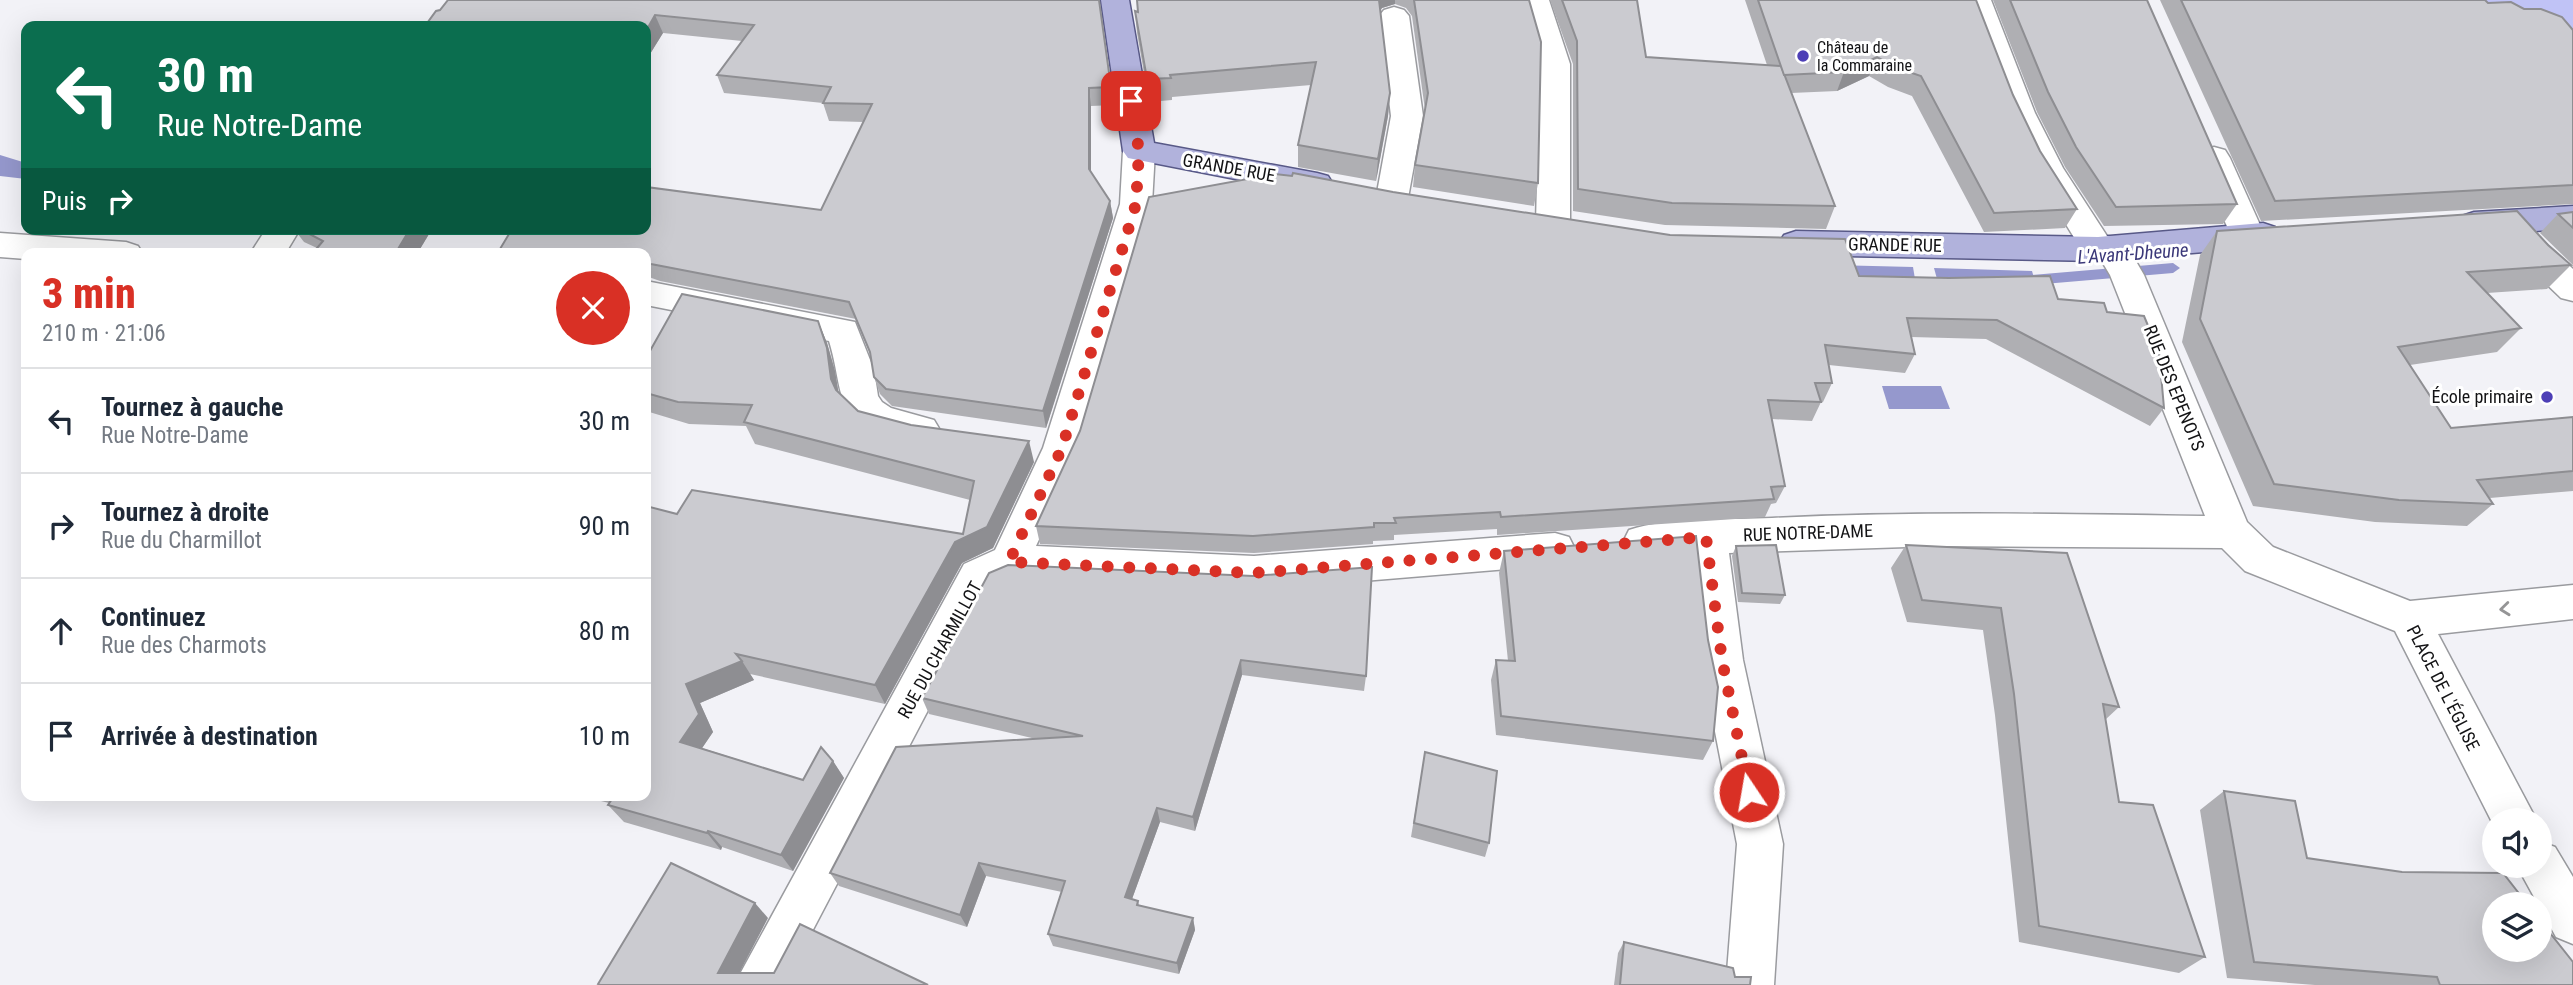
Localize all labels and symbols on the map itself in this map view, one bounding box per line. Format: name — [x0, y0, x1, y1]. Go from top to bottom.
place label: Château de la Commaraine — [1817, 38, 1912, 75]
marker: Château de la Commaraine — [1795, 48, 1811, 64]
pin — [1101, 71, 1161, 131]
street label: GRANDE RUE — [1181, 149, 1277, 186]
street label: GRANDE RUE — [1848, 233, 1942, 256]
water label: L'Avant-Dheune — [2077, 238, 2189, 269]
street label: RUE DES EPENOTS — [2140, 322, 2209, 454]
place label: École primaire — [2432, 386, 2533, 407]
marker: École primaire — [2539, 389, 2555, 405]
street label: RUE NOTRE-DAME — [1743, 520, 1873, 545]
street label: RUE DU CHARMILLOT — [893, 578, 986, 722]
one-way arrow — [2499, 601, 2510, 616]
street label: PLACE DE L'ÉGLISE — [2403, 621, 2484, 754]
position arrow — [1712, 755, 1786, 829]

